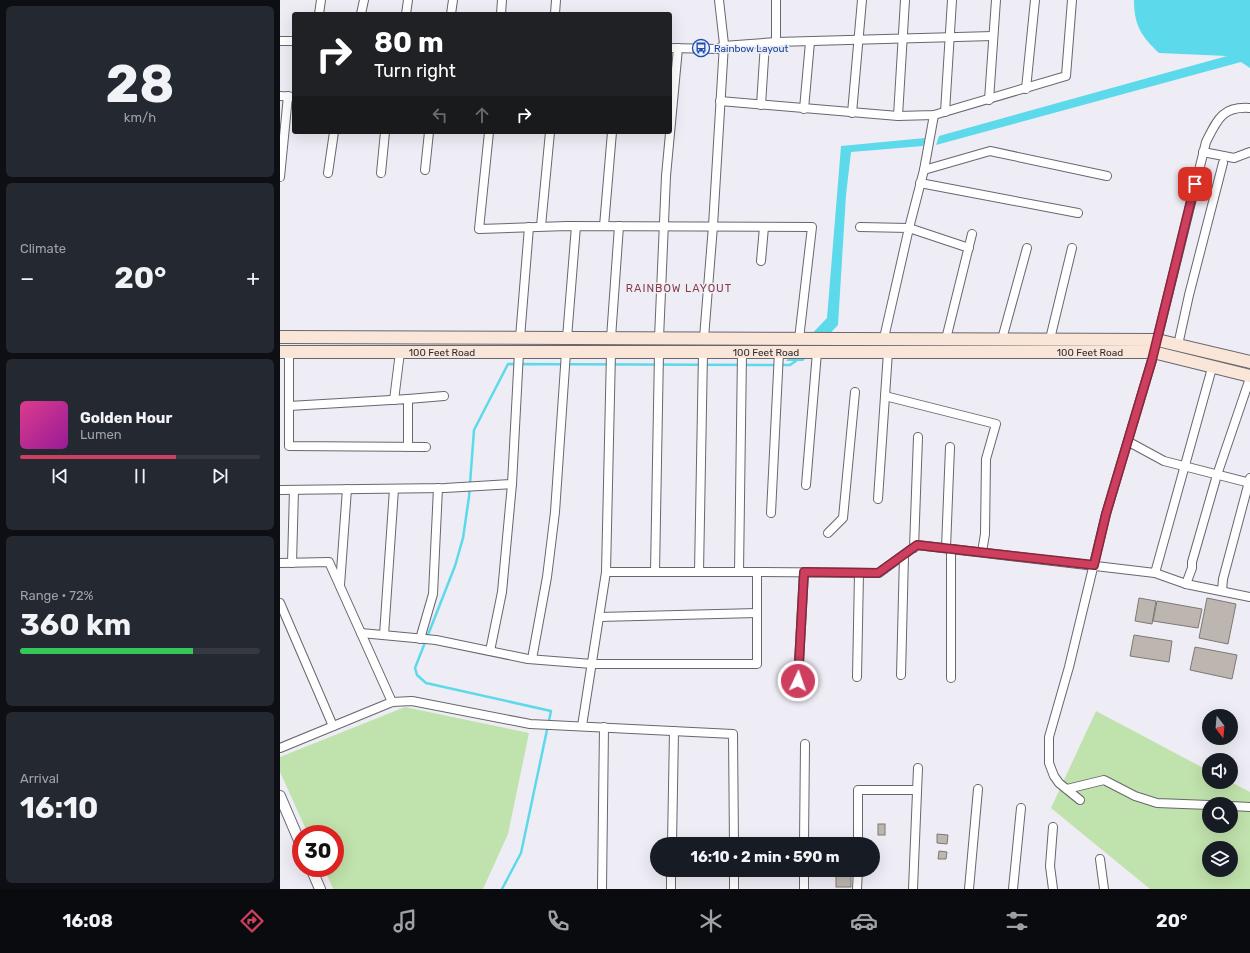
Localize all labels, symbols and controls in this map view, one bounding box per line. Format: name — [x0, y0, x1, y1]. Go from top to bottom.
text: 80 m — [374, 26, 444, 59]
icon: right — [308, 28, 360, 80]
bus stop icon: Rainbow Layout — [691, 38, 711, 58]
place label: Rainbow Layout — [714, 43, 788, 55]
text: 28 — [105, 53, 175, 115]
text: Turn right — [374, 60, 456, 82]
icon: left — [429, 104, 451, 126]
icon: ahead — [471, 104, 493, 126]
icon: right — [513, 104, 535, 126]
text: km/h — [124, 110, 156, 125]
pin — [1178, 167, 1212, 201]
icon: arrive — [1184, 173, 1206, 195]
text: Climate — [20, 241, 66, 256]
text: 20° — [114, 260, 166, 296]
text: − — [20, 265, 34, 292]
text: + — [246, 265, 260, 292]
district label: RAINBOW LAYOUT — [626, 282, 732, 295]
street label: 100 Feet Road — [409, 347, 475, 359]
street label: 100 Feet Road — [733, 347, 799, 359]
street label: 100 Feet Road — [1057, 347, 1123, 359]
text: Golden Hour — [80, 409, 172, 427]
text: Lumen — [80, 427, 122, 442]
icon: previous — [49, 465, 71, 487]
icon: pause — [129, 465, 151, 487]
icon: next — [209, 465, 231, 487]
text: Range · 72% — [20, 588, 93, 603]
text: 360 km — [20, 607, 131, 643]
position arrow — [777, 660, 819, 702]
north arrow — [1202, 709, 1238, 745]
map controls — [1202, 709, 1238, 877]
button: sound — [1202, 753, 1238, 789]
text: Arrival — [20, 771, 59, 786]
text: 16:10 — [20, 790, 99, 826]
button: search — [1202, 797, 1238, 833]
speed limit sign: 30 — [292, 825, 344, 877]
button: layers — [1202, 841, 1238, 877]
text: 16:10 · 2 min · 590 m — [691, 848, 840, 866]
icon: directions — [238, 907, 266, 935]
icon: music — [391, 907, 419, 935]
icon: phone — [544, 907, 572, 935]
icon: climate — [697, 907, 725, 935]
icon: car — [850, 907, 878, 935]
icon: filters — [1003, 907, 1031, 935]
text: 16:08 — [63, 910, 113, 932]
text: 20° — [1156, 910, 1187, 932]

